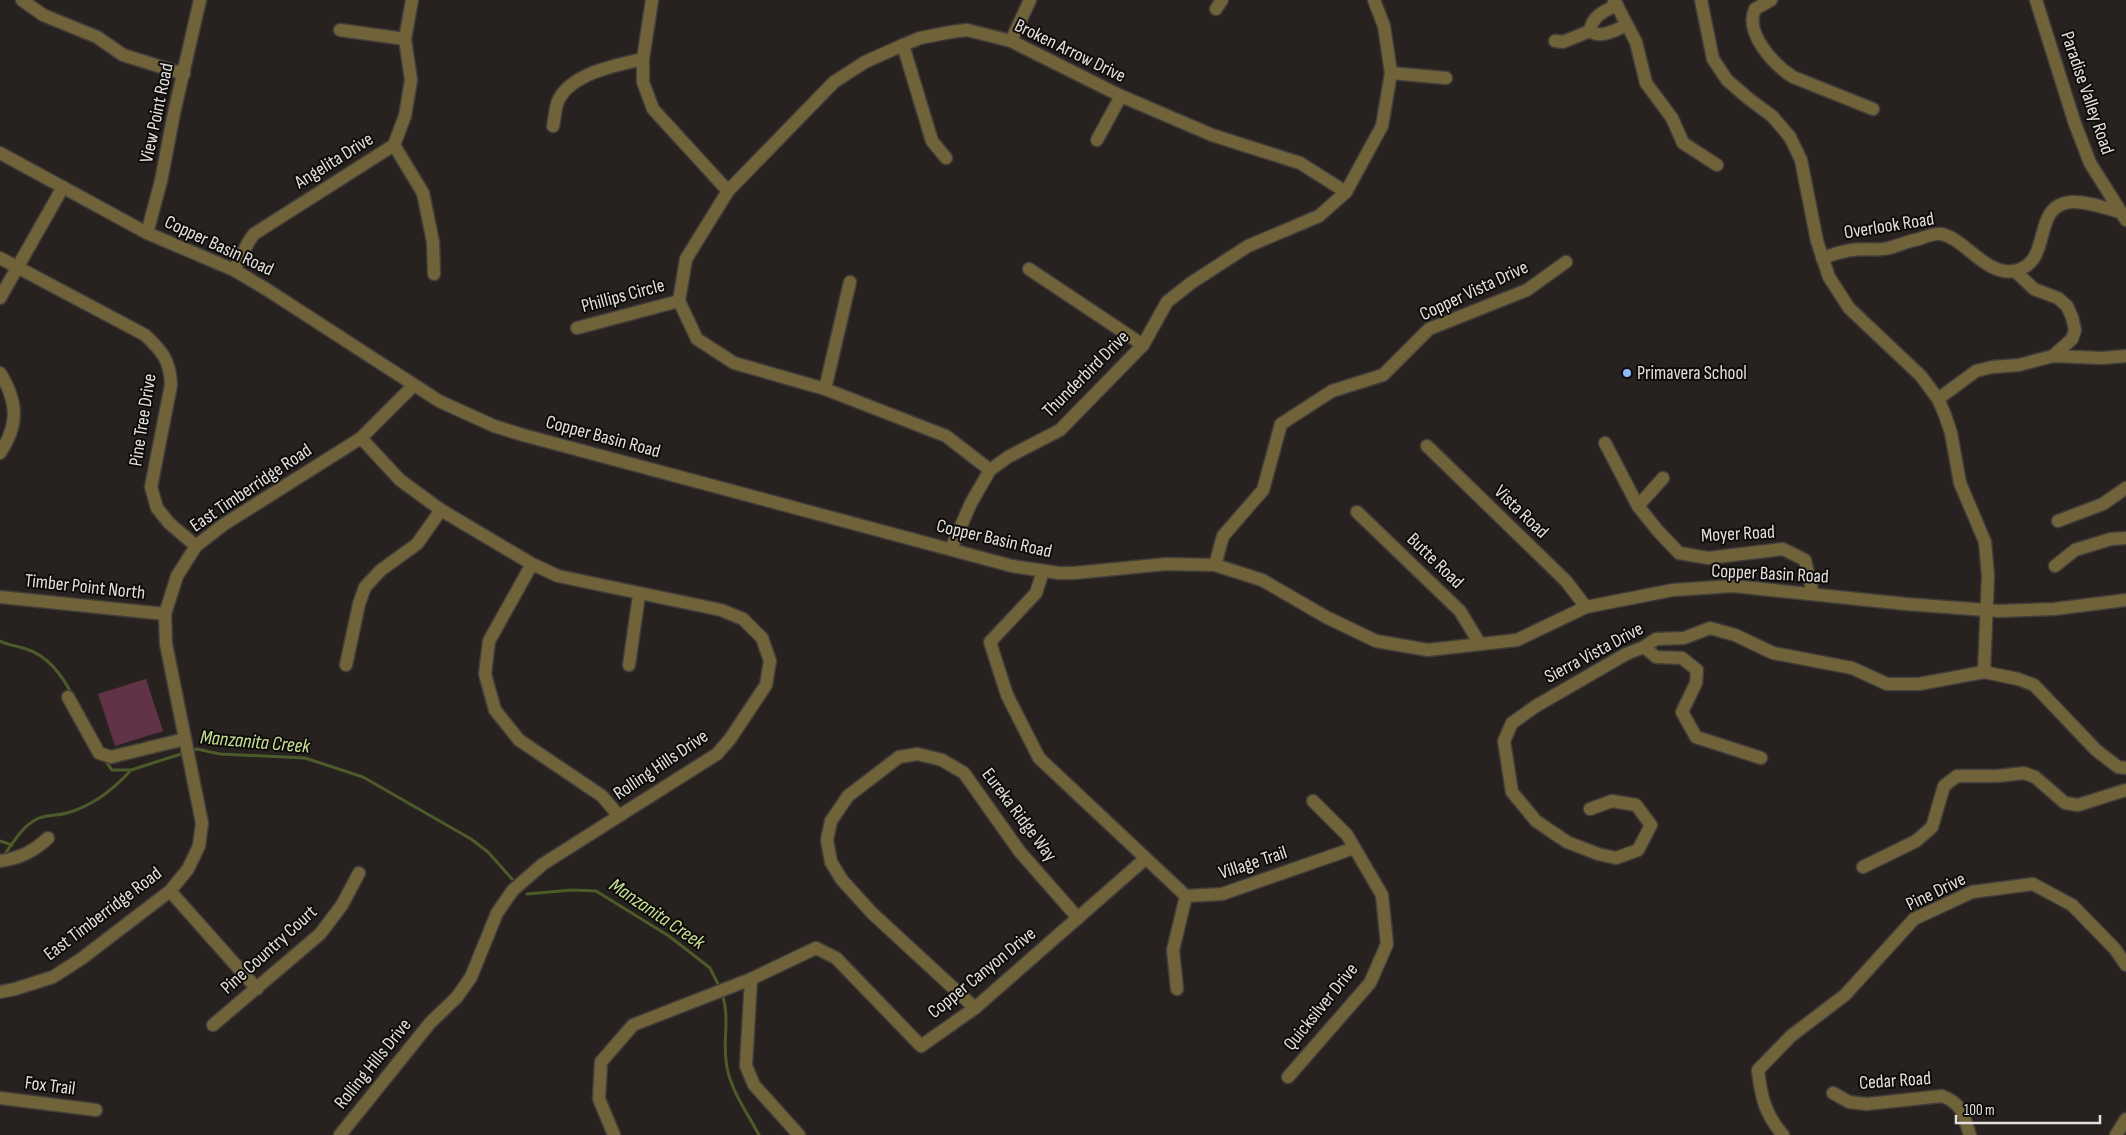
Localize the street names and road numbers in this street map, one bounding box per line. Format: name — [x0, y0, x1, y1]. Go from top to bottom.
street label: Broken Arrow Drive — [1011, 14, 1129, 88]
street label: Paradise Valley Road — [2055, 29, 2119, 157]
street label: View Point Road — [135, 61, 179, 165]
street label: Angelita Drive — [290, 128, 378, 195]
street label: Overlook Road — [1842, 208, 1936, 244]
street label: Copper Basin Road — [161, 211, 277, 281]
street label: Copper Vista Drive — [1416, 256, 1532, 326]
street label: Phillips Circle — [579, 274, 667, 318]
street label: Thunderbird Drive — [1038, 326, 1134, 422]
street label: Pine Tree Drive — [124, 372, 162, 468]
street label: Copper Basin Road — [543, 411, 663, 463]
street label: East Timberridge Road — [186, 439, 316, 537]
street label: Vista Road — [1489, 481, 1553, 543]
street label: Copper Basin Road — [934, 515, 1054, 563]
street label: Moyer Road — [1700, 521, 1776, 547]
street label: Butte Road — [1402, 528, 1468, 594]
street label: Copper Basin Road — [1711, 559, 1829, 589]
street label: Timber Point North — [24, 569, 146, 605]
street label: Sierra Vista Drive — [1541, 617, 1647, 689]
street label: Rolling Hills Drive — [609, 725, 713, 805]
street label: Eureka Ridge Way — [976, 764, 1062, 867]
street label: Village Trail — [1216, 841, 1290, 885]
street label: East Timberridge Road — [40, 862, 166, 966]
street label: Pine Drive — [1902, 868, 1970, 916]
street label: Pine Country Court — [216, 901, 322, 999]
street label: Copper Canyon Drive — [923, 922, 1041, 1024]
street label: Quicksilver Drive — [1279, 959, 1363, 1055]
street label: Rolling Hills Drive — [330, 1014, 416, 1114]
street label: Cedar Road — [1858, 1067, 1932, 1095]
street label: Fox Trail — [23, 1071, 77, 1101]

